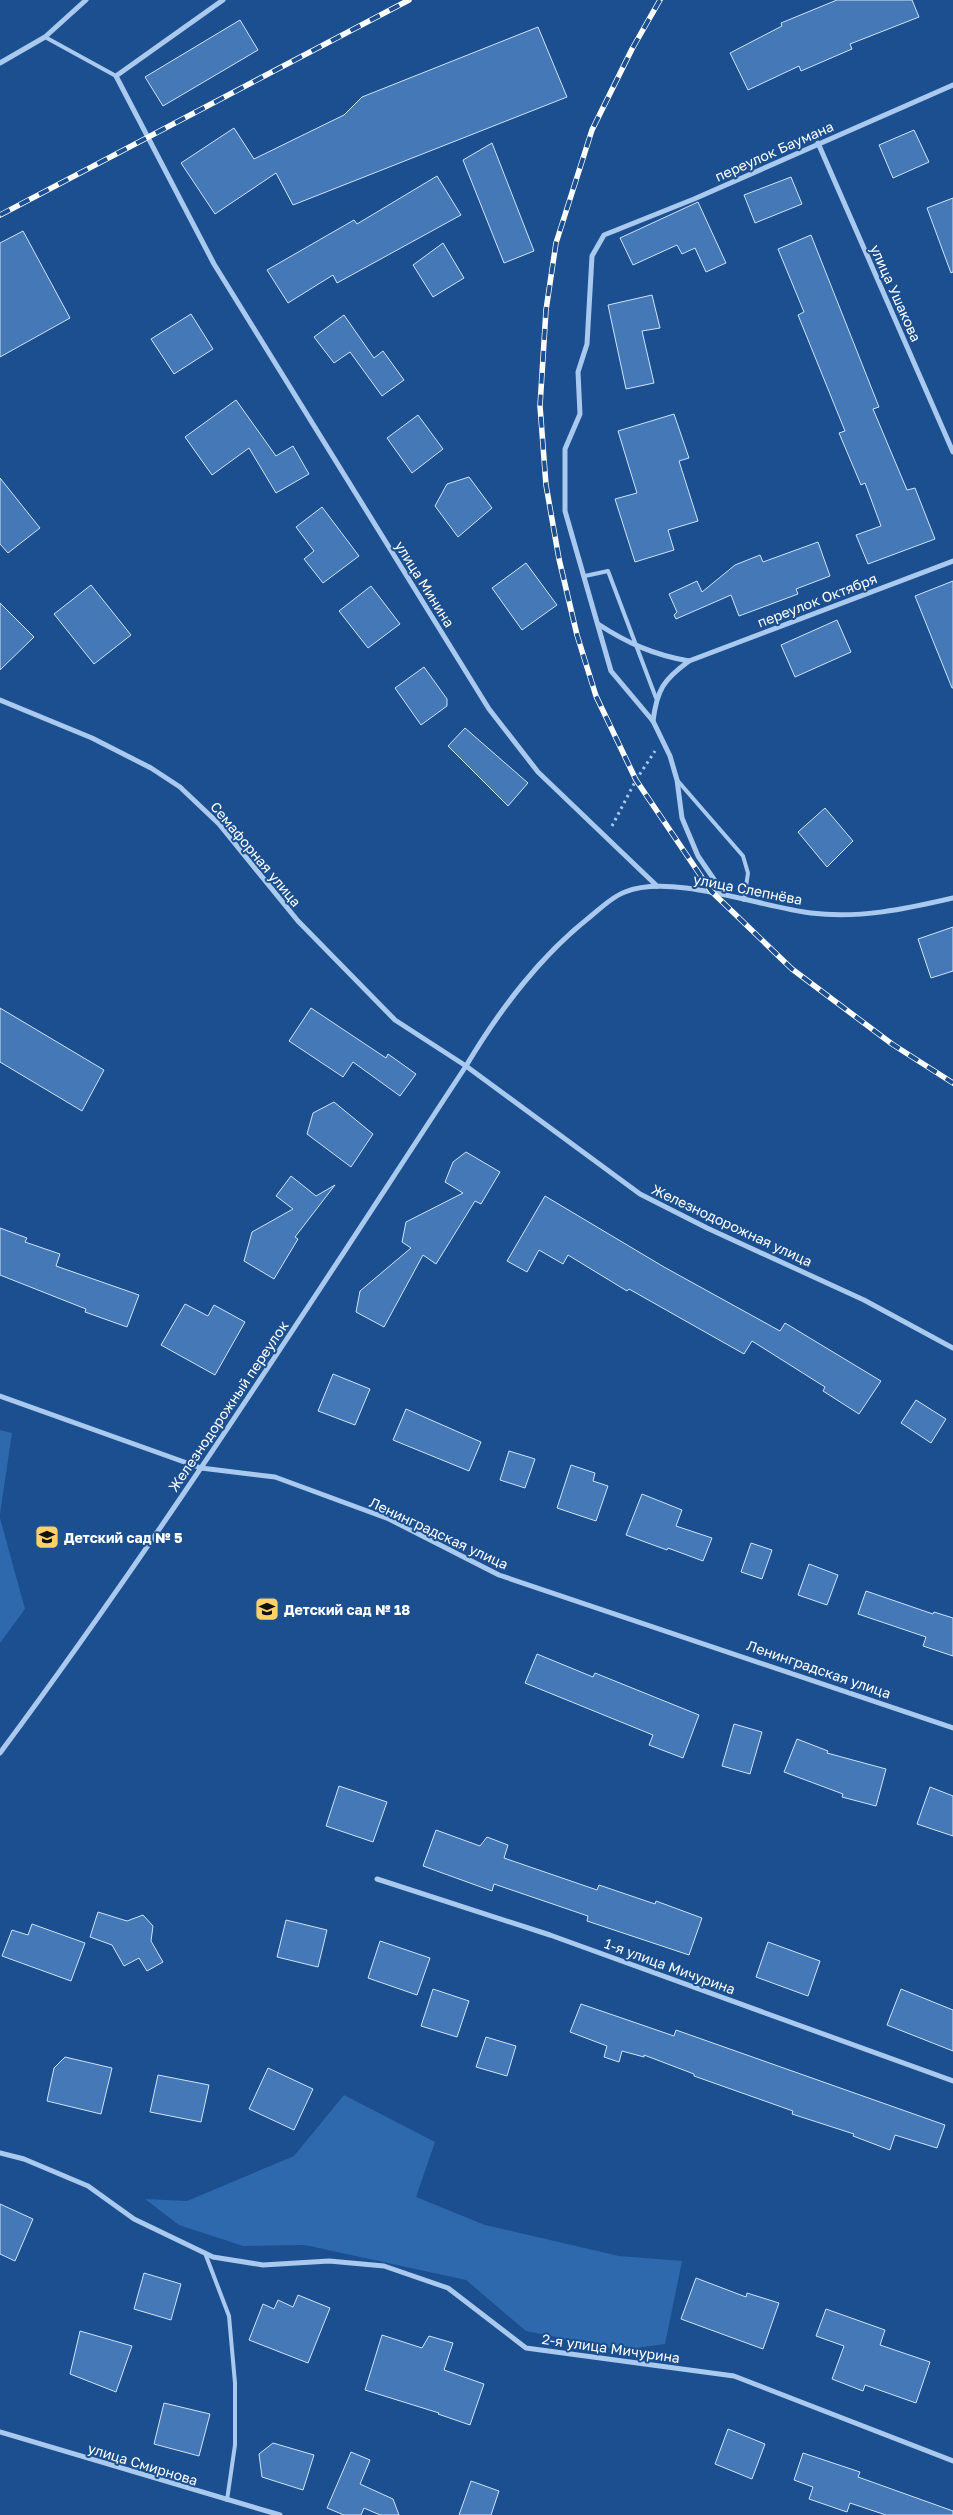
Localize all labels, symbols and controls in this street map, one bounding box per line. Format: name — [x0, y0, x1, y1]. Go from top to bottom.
street label: переулок Баумана — [712, 117, 836, 185]
street label: улица Ушакова — [867, 242, 925, 344]
street label: улица Минина — [392, 538, 458, 630]
street label: переулок Октября — [755, 569, 879, 631]
street label: Семафорная улица — [207, 798, 305, 910]
street label: улица Слепнёва — [692, 870, 804, 908]
street label: Железнодорожная улица — [649, 1180, 815, 1270]
street label: Железнодорожный переулок — [164, 1317, 292, 1495]
street label: Ленинградская улица — [367, 1493, 511, 1573]
school or university icon: Детский сад № 5 — [34, 1524, 60, 1550]
place label: Детский сад № 5 — [64, 1529, 183, 1546]
school or university icon: Детский сад № 18 — [254, 1596, 280, 1622]
place label: Детский сад № 18 — [284, 1601, 410, 1618]
street label: Ленинградская улица — [745, 1636, 893, 1702]
street label: 1-я улица Мичурина — [602, 1934, 738, 1998]
street label: 2-я улица Мичурина — [541, 2330, 681, 2366]
street label: улица Смирнова — [86, 2439, 200, 2489]

